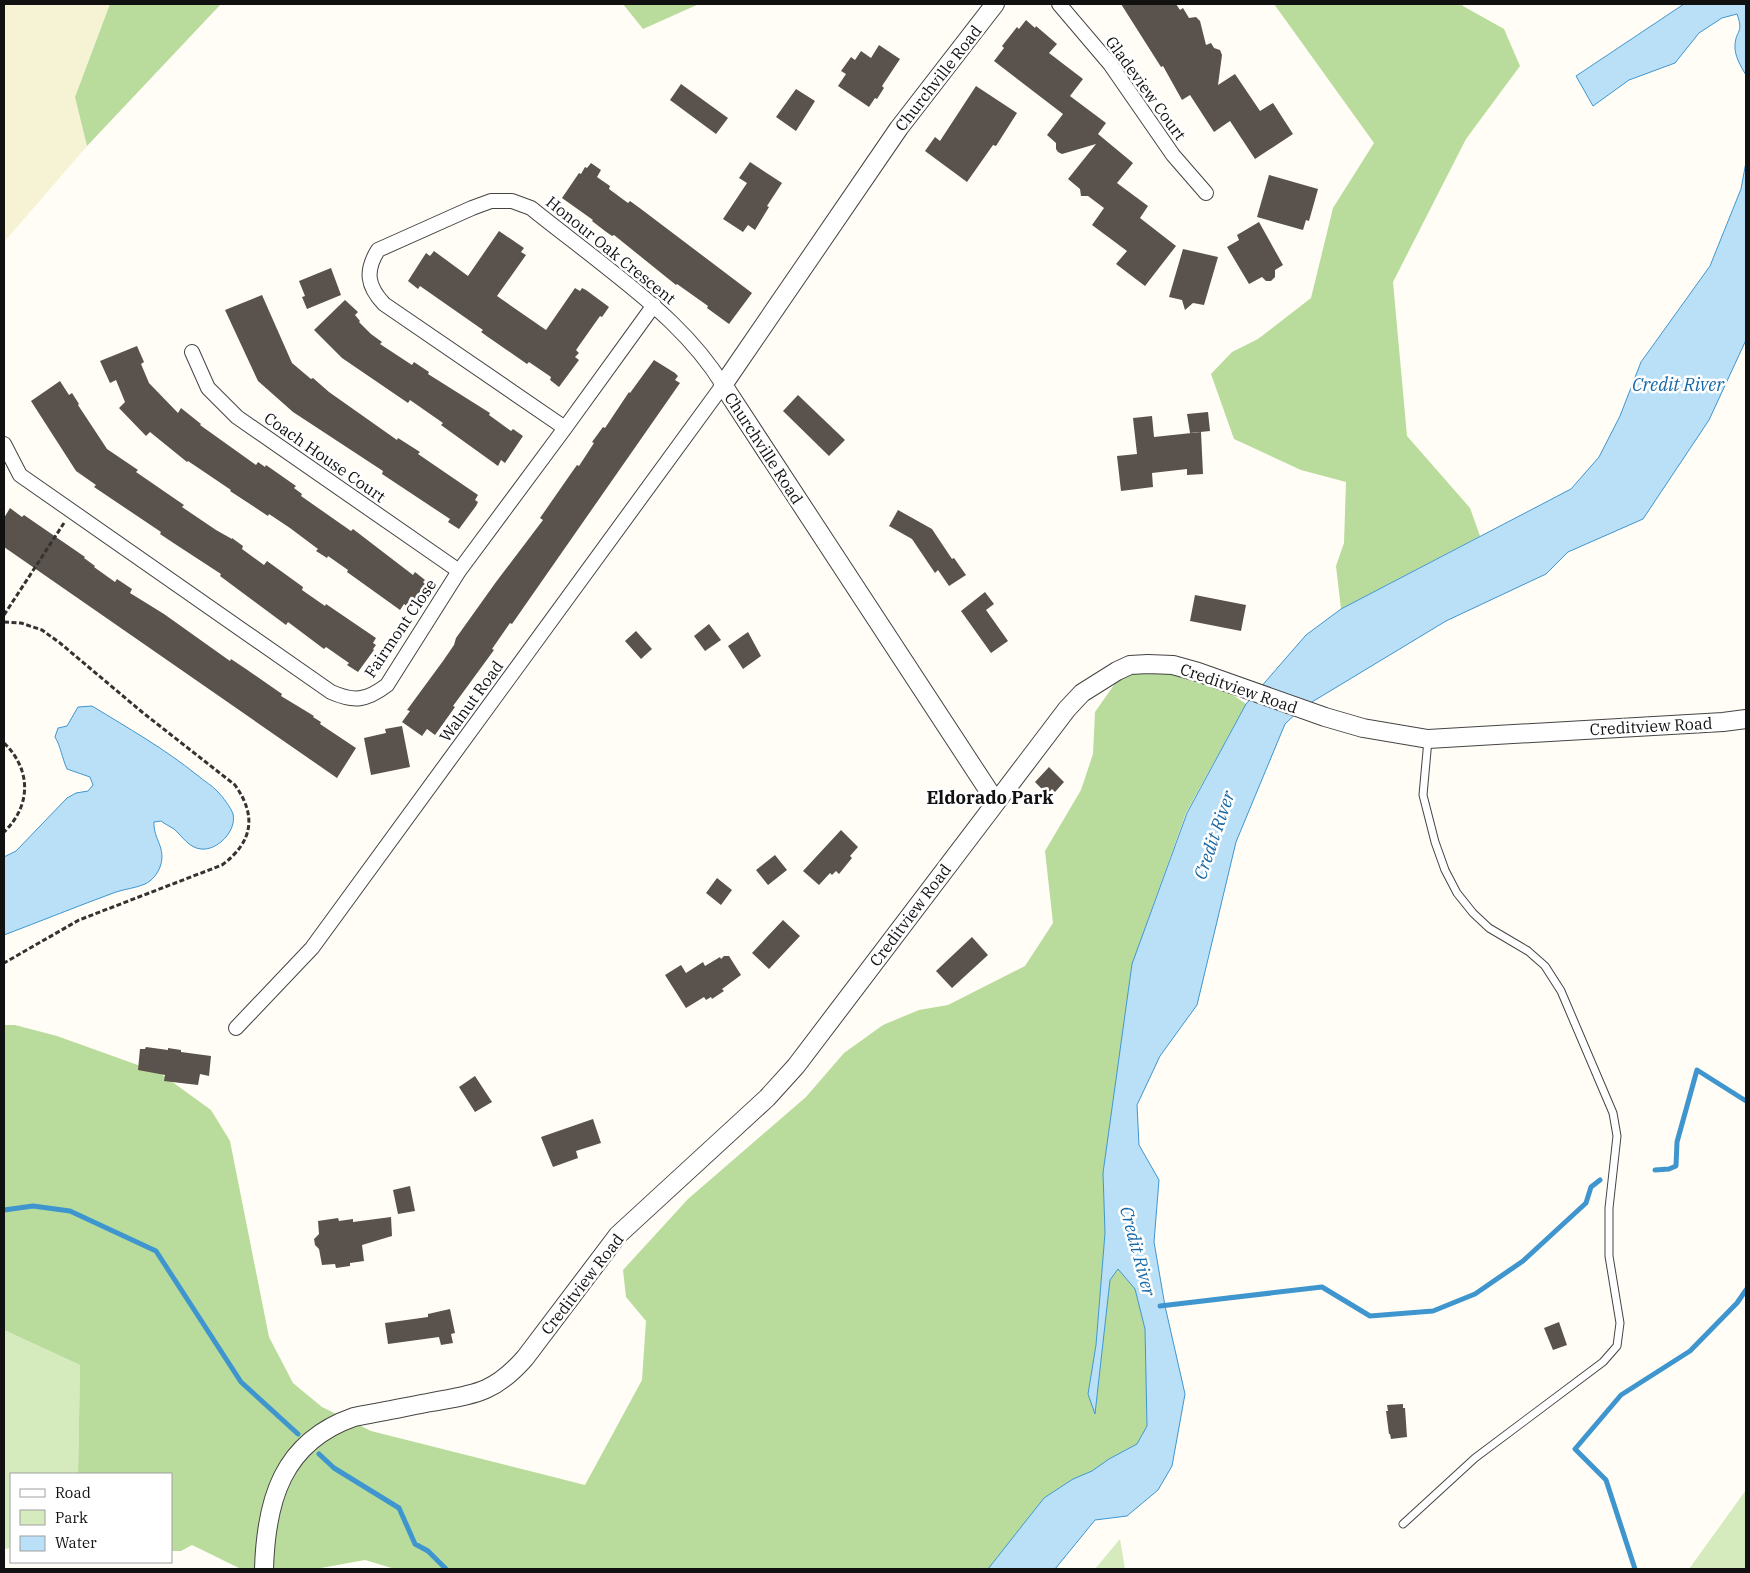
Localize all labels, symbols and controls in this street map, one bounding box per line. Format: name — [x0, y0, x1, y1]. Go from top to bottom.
street label: Churchville Road — [890, 21, 986, 135]
street label: Gladeview Court — [1102, 32, 1191, 144]
street label: Honour Oak Crescent — [542, 192, 680, 309]
water label: Credit River — [1632, 373, 1725, 396]
street label: Churchville Road — [720, 388, 808, 508]
street label: Coach House Court — [260, 408, 390, 507]
street label: Fairmont Close — [360, 575, 440, 681]
street label: Walnut Road — [435, 656, 507, 746]
street label: Creditview Road — [1178, 659, 1301, 718]
street label: Creditview Road — [1589, 713, 1713, 739]
district label: Eldorado Park — [926, 786, 1054, 809]
water label: Credit River — [1188, 787, 1240, 882]
street label: Creditview Road — [865, 860, 955, 970]
water label: Credit River — [1115, 1203, 1161, 1300]
street label: Creditview Road — [536, 1229, 628, 1339]
legend — [10, 1473, 172, 1563]
text: Road — [55, 1483, 91, 1502]
text: Park — [55, 1508, 88, 1527]
text: Water — [55, 1533, 97, 1552]

